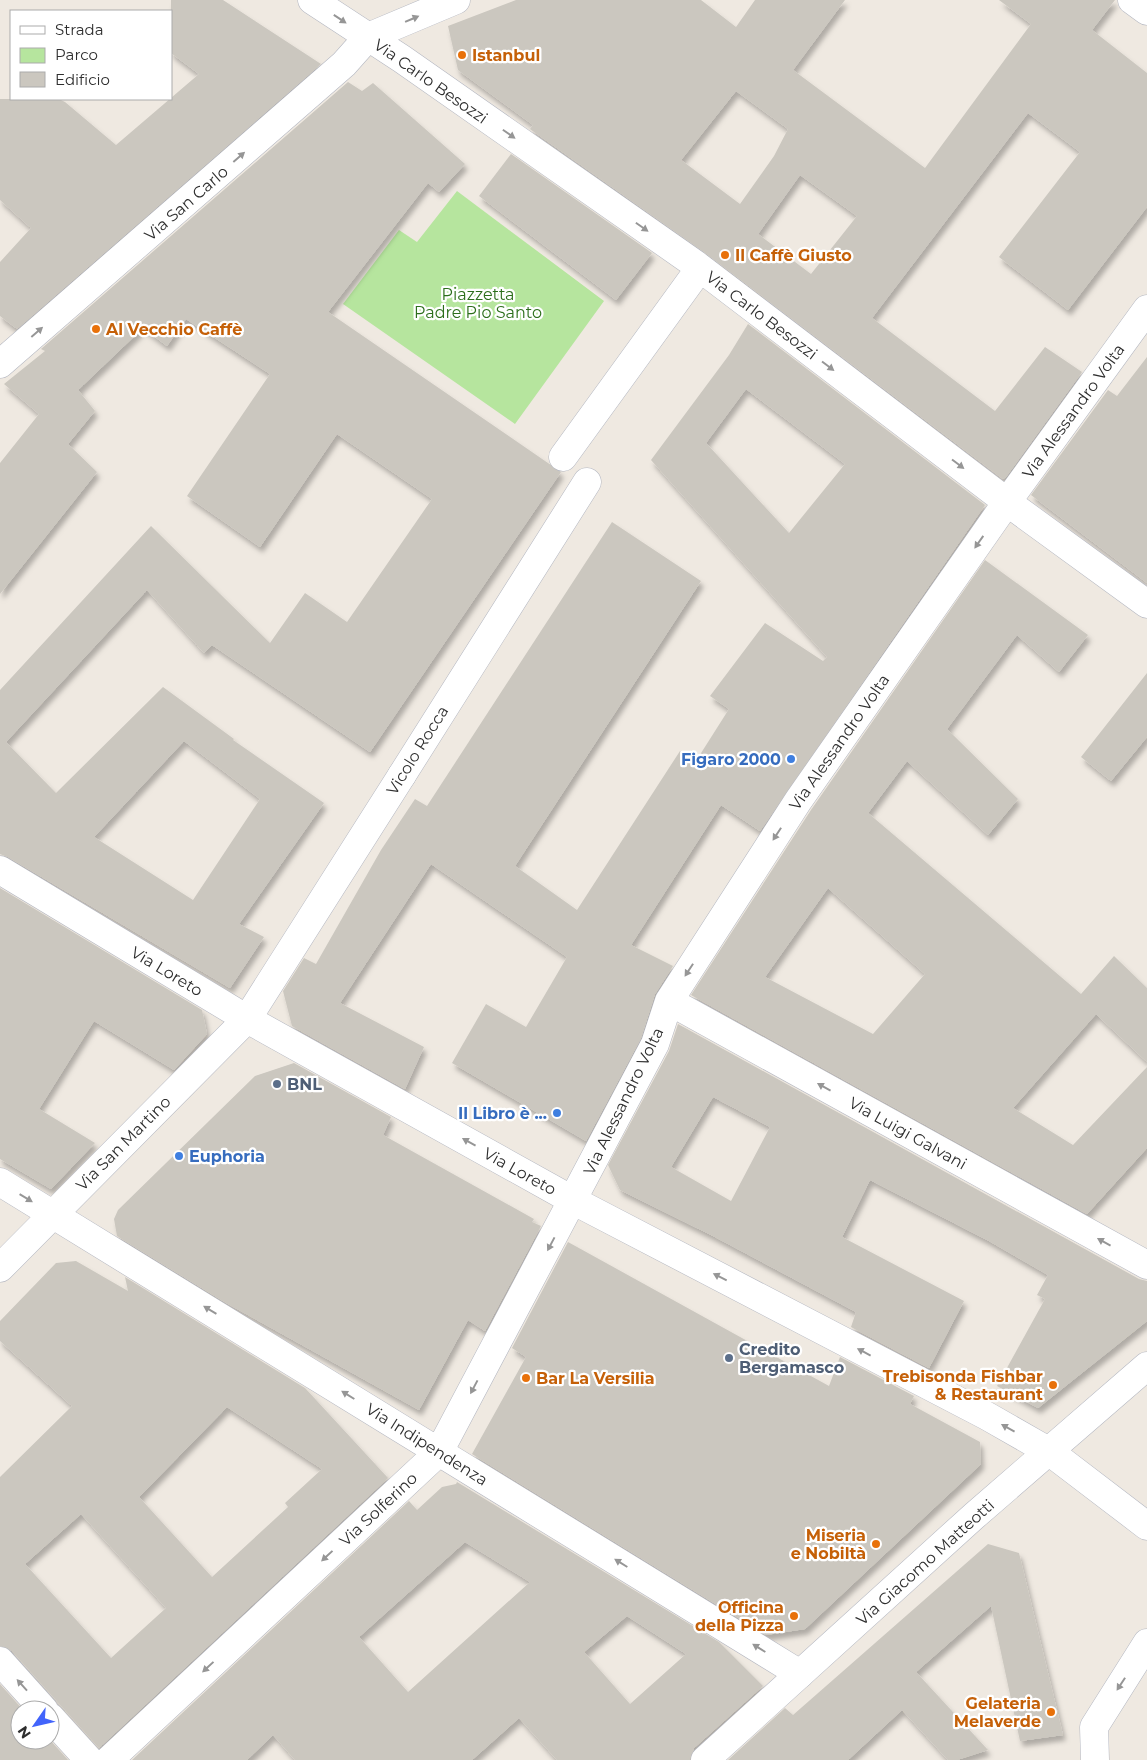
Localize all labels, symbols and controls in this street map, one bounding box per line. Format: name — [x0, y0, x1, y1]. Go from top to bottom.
legend — [10, 10, 172, 100]
one-way arrow — [333, 14, 347, 23]
one-way arrow — [405, 14, 419, 22]
text: Strada — [55, 20, 104, 39]
street label: Via Carlo Besozzi — [370, 35, 491, 128]
text: Parco — [55, 45, 98, 64]
place label: Istanbul — [472, 46, 540, 65]
marker: Istanbul — [456, 49, 468, 61]
text: Edificio — [55, 70, 110, 89]
one-way arrow — [502, 129, 515, 139]
one-way arrow — [232, 151, 245, 162]
street label: Via San Carlo — [141, 162, 232, 245]
one-way arrow — [635, 222, 649, 232]
place label: Il Caffè Giusto — [735, 246, 852, 265]
marker: Il Caffè Giusto — [719, 249, 731, 261]
street label: Via Carlo Besozzi — [702, 267, 821, 363]
park label: Piazzetta Padre Pio Santo — [414, 285, 542, 322]
place label: Al Vecchio Caffè — [105, 320, 242, 339]
marker: Al Vecchio Caffè — [90, 323, 102, 335]
one-way arrow — [30, 326, 42, 338]
street label: Via Alessandro Volta — [1018, 340, 1129, 482]
one-way arrow — [822, 361, 835, 371]
one-way arrow — [951, 459, 964, 470]
one-way arrow — [974, 535, 984, 549]
street label: Via Alessandro Volta — [785, 671, 894, 814]
street label: Vicolo Rocca — [382, 702, 452, 798]
place label: Figaro 2000 — [681, 750, 781, 769]
marker: Figaro 2000 — [785, 753, 797, 765]
one-way arrow — [772, 827, 781, 840]
street label: Via Loreto — [127, 943, 206, 1000]
one-way arrow — [684, 964, 693, 977]
street label: Via Alessandro Volta — [580, 1024, 667, 1178]
place label: BNL — [287, 1075, 322, 1094]
marker: BNL — [271, 1078, 283, 1090]
one-way arrow — [817, 1083, 832, 1091]
street label: Via San Martino — [72, 1092, 175, 1195]
street label: Via Luigi Galvani — [846, 1093, 970, 1174]
place label: Il Libro è ... — [458, 1104, 547, 1123]
marker: Il Libro è ... — [551, 1107, 563, 1119]
one-way arrow — [462, 1138, 475, 1147]
street label: Via Loreto — [480, 1144, 559, 1199]
place label: Euphoria — [189, 1147, 265, 1166]
marker: Euphoria — [173, 1150, 185, 1162]
one-way arrow — [20, 1194, 33, 1203]
one-way arrow — [547, 1237, 555, 1252]
one-way arrow — [1098, 1237, 1111, 1246]
one-way arrow — [713, 1273, 727, 1281]
one-way arrow — [203, 1306, 216, 1315]
place label: Credito Bergamasco — [739, 1340, 844, 1377]
one-way arrow — [857, 1348, 871, 1356]
marker: Credito Bergamasco — [723, 1352, 735, 1364]
place label: Trebisonda Fishbar & Restaurant — [883, 1367, 1043, 1404]
place label: Bar La Versilia — [536, 1369, 655, 1388]
marker: Bar La Versilia — [520, 1372, 532, 1384]
marker: Trebisonda Fishbar & Restaurant — [1047, 1379, 1059, 1391]
one-way arrow — [470, 1380, 478, 1395]
one-way arrow — [342, 1391, 355, 1400]
street label: Via Indipendenza — [362, 1399, 491, 1490]
one-way arrow — [1000, 1424, 1015, 1432]
street label: Via Solferino — [336, 1469, 421, 1550]
street label: Via Giacomo Matteotti — [852, 1495, 998, 1629]
place label: Miseria e Nobiltà — [791, 1526, 866, 1563]
marker: Miseria e Nobiltà — [870, 1538, 882, 1550]
one-way arrow — [321, 1550, 333, 1562]
one-way arrow — [614, 1559, 627, 1568]
place label: Officina della Pizza — [695, 1598, 784, 1635]
marker: Officina della Pizza — [788, 1610, 800, 1622]
one-way arrow — [752, 1644, 765, 1653]
one-way arrow — [202, 1661, 214, 1673]
one-way arrow — [1116, 1678, 1125, 1691]
one-way arrow — [16, 1680, 28, 1692]
place label: Gelateria Melaverde — [954, 1694, 1041, 1731]
north arrow — [10, 1700, 60, 1750]
marker: Gelateria Melaverde — [1045, 1706, 1057, 1718]
text: N — [14, 1723, 35, 1742]

